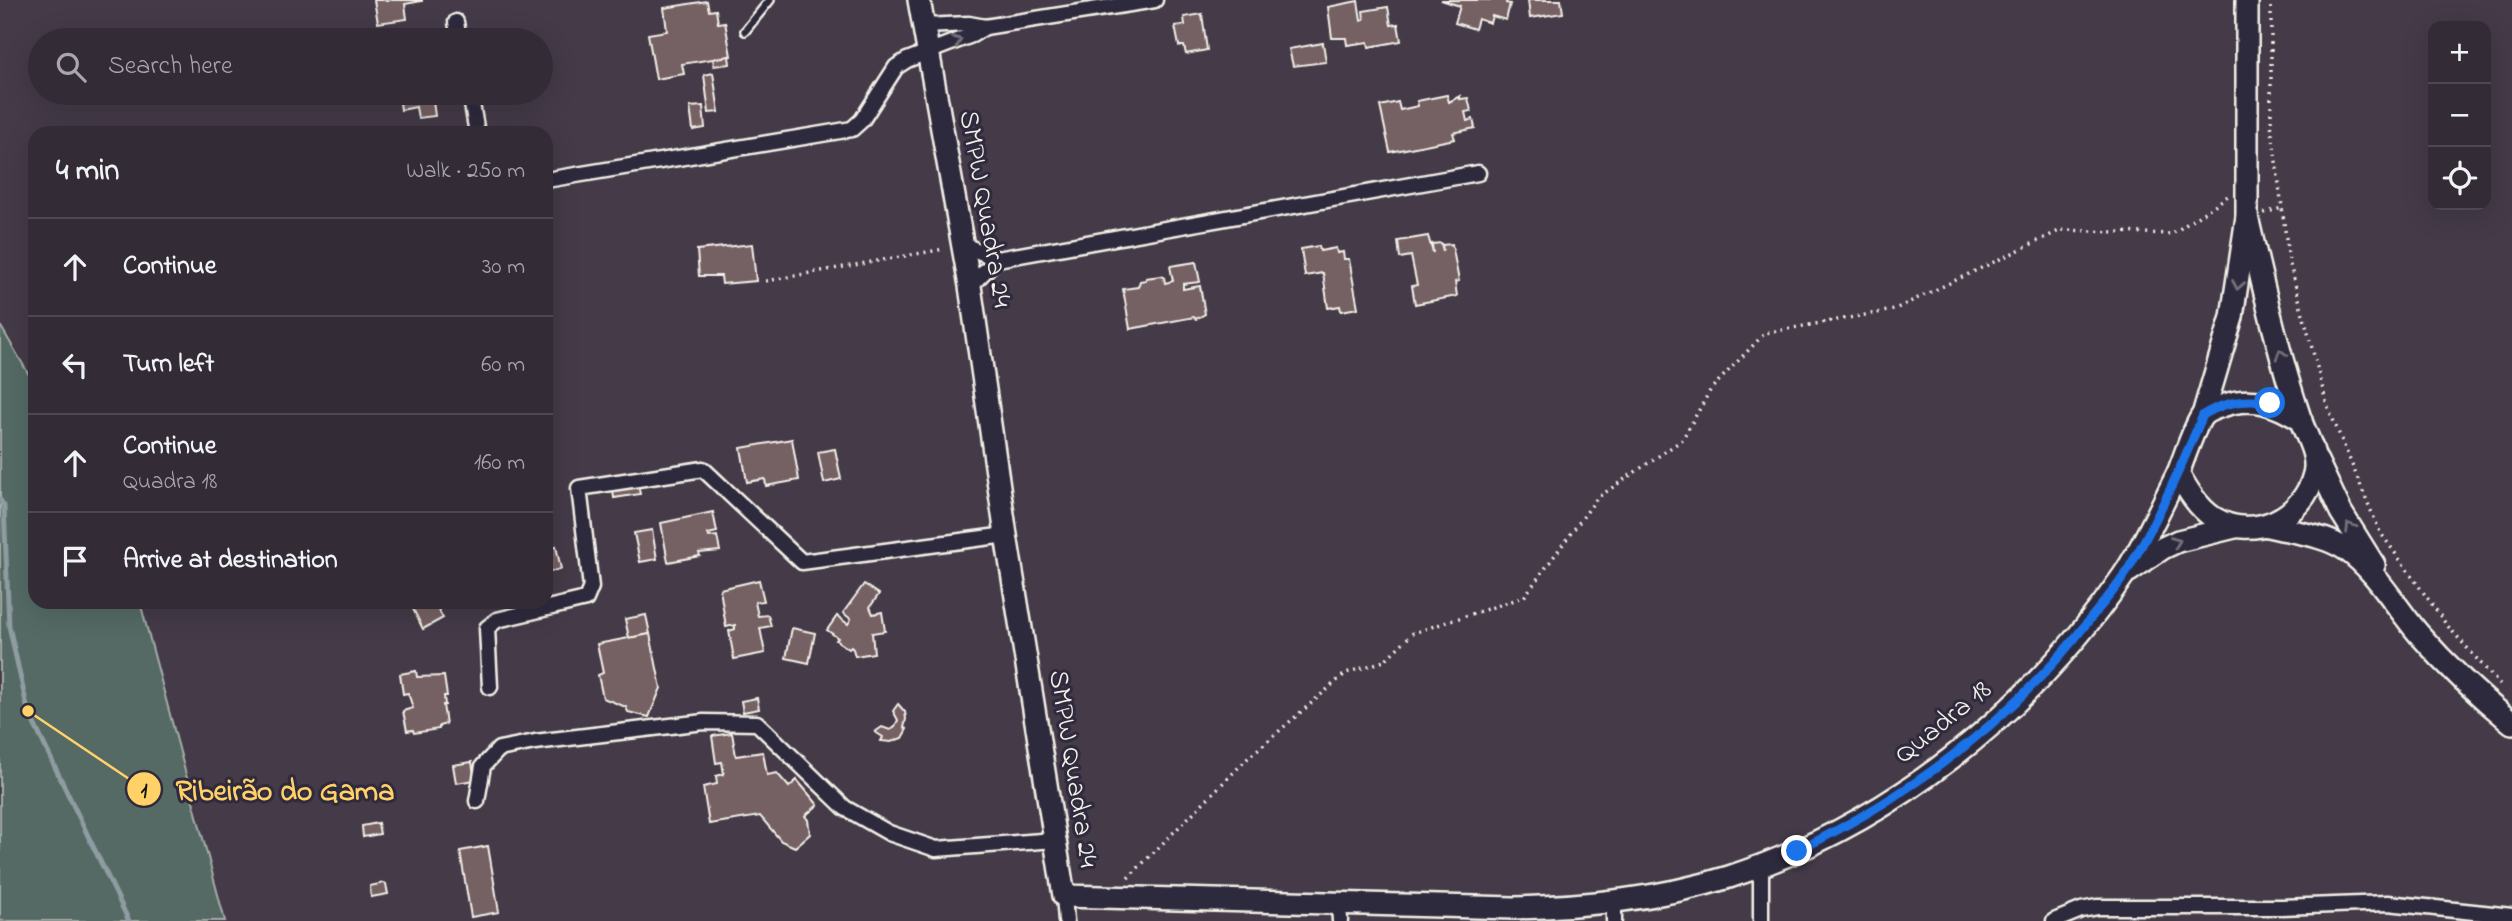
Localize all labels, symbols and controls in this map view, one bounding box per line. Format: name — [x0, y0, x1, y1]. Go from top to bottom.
map controls — [2428, 21, 2491, 210]
button: + — [2428, 21, 2491, 84]
search box — [28, 28, 553, 105]
one-way arrow — [951, 36, 963, 50]
icon: search — [52, 48, 90, 86]
text: Search here — [108, 48, 233, 86]
button: − — [2428, 84, 2491, 147]
street label: SMPW Quadra 24 — [947, 107, 1022, 311]
button: locate — [2428, 147, 2491, 210]
text: 4 min — [56, 150, 119, 194]
text: Walk · 250 m — [406, 155, 525, 188]
icon: ahead — [56, 248, 94, 286]
text: Continue — [123, 248, 216, 286]
text: 30 m — [482, 251, 525, 284]
one-way arrow — [2231, 279, 2246, 291]
icon: left — [56, 346, 94, 384]
text: Turn left — [123, 346, 214, 384]
text: 60 m — [481, 349, 525, 382]
one-way arrow — [2274, 349, 2289, 361]
route start — [2254, 387, 2285, 418]
text: Continue — [123, 428, 216, 466]
icon: ahead — [56, 444, 94, 482]
text: 160 m — [474, 447, 525, 480]
text: Quadra 18 — [123, 466, 217, 499]
one-way arrow — [2346, 521, 2359, 534]
one-way arrow — [2170, 537, 2182, 551]
icon: arrive — [56, 542, 94, 580]
text: Arrive at destination — [123, 542, 338, 580]
street label: SMPW Quadra 24 — [1036, 667, 1108, 871]
street label: Quadra 18 — [1886, 671, 2002, 775]
callout: Ribeirão do Gama — [127, 764, 408, 815]
text: Ribeirão do Gama — [176, 771, 394, 815]
text: 1 — [141, 777, 148, 807]
route end — [1781, 835, 1812, 866]

